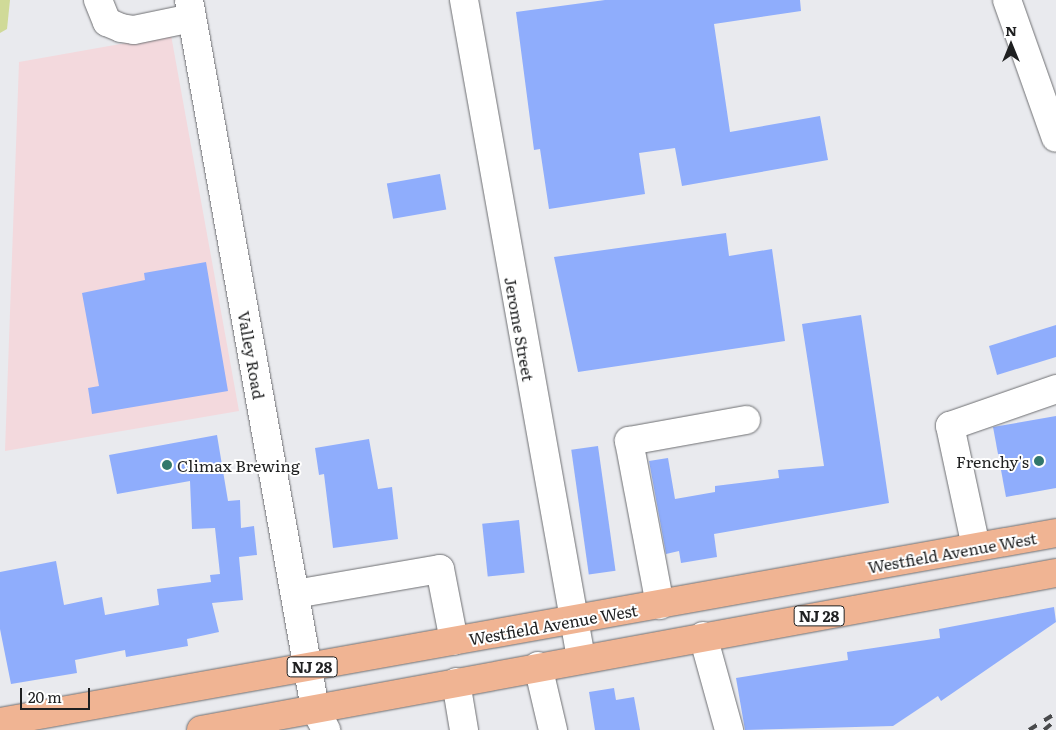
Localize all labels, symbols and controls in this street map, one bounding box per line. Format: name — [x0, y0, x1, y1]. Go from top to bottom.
north arrow — [986, 20, 1036, 70]
text: N — [1005, 20, 1017, 40]
street label: Jerome Street — [501, 275, 539, 383]
street label: Valley Road — [235, 309, 269, 401]
place label: Frenchy's — [956, 451, 1029, 471]
place label: Climax Brewing — [177, 455, 300, 475]
marker: Frenchy's — [1033, 455, 1045, 467]
marker: Climax Brewing — [161, 459, 173, 471]
street label: Westfield Avenue West — [866, 528, 1038, 576]
street label: Westfield Avenue West — [467, 600, 639, 648]
road number: NJ 28 — [793, 604, 845, 628]
road number: NJ 28 — [286, 654, 338, 680]
scale bar — [22, 678, 92, 710]
text: 20 m — [28, 685, 62, 708]

